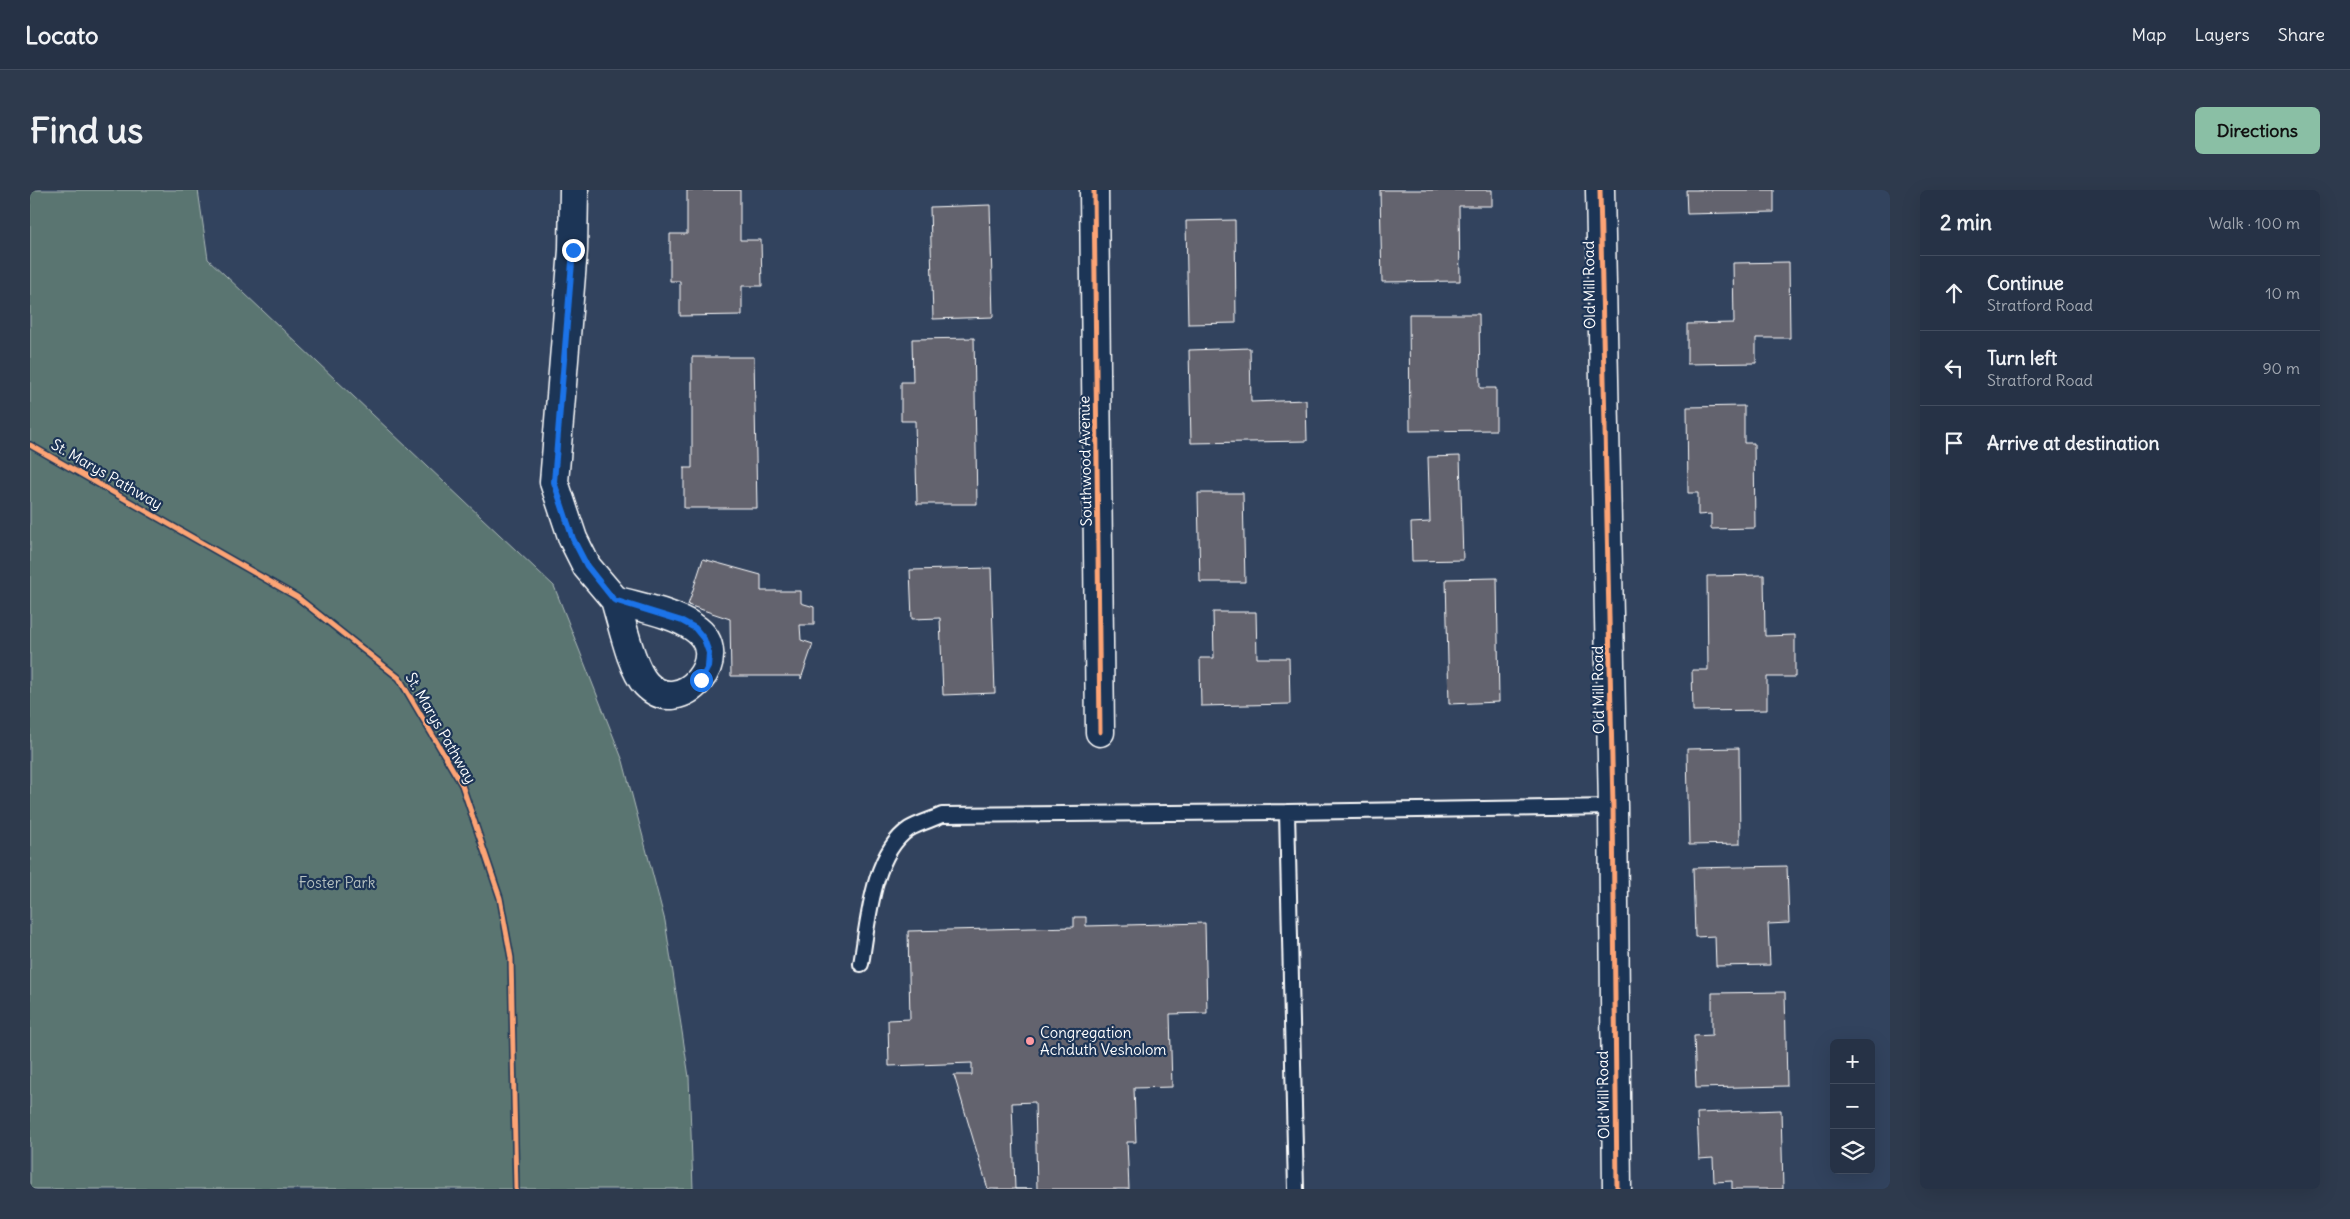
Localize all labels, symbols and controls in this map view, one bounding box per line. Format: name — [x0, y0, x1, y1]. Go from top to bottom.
text: Locato — [25, 20, 99, 50]
text: Map — [2131, 23, 2166, 46]
text: Layers — [2194, 23, 2250, 46]
text: Share — [2278, 23, 2325, 46]
button: Directions — [2195, 107, 2320, 154]
text: Find us — [30, 108, 143, 152]
text: 2 min — [1940, 209, 1992, 236]
text: Walk · 100 m — [2209, 213, 2300, 233]
route end — [562, 239, 585, 262]
street label: Old Mill Road — [1579, 241, 1599, 329]
text: Continue — [1987, 271, 2064, 295]
icon: ahead — [1940, 279, 1968, 307]
text: 10 m — [2265, 283, 2300, 303]
text: Stratford Road — [1987, 295, 2093, 315]
text: Turn left — [1987, 346, 2057, 370]
icon: left — [1940, 354, 1968, 382]
text: 90 m — [2262, 358, 2300, 378]
text: Stratford Road — [1987, 370, 2093, 390]
street label: Southwood Avenue — [1074, 396, 1096, 526]
icon: arrive — [1940, 429, 1968, 457]
text: Arrive at destination — [1987, 431, 2160, 455]
street label: St. Marys Pathway — [48, 434, 166, 514]
street label: Old Mill Road — [1588, 646, 1608, 734]
street label: St. Marys Pathway — [401, 669, 481, 787]
route start — [690, 669, 713, 692]
park label: Foster Park — [299, 873, 376, 892]
place label: Congregation Achduth Vesholom — [1040, 1023, 1167, 1059]
marker: Congregation Achduth Vesholom — [1024, 1035, 1036, 1047]
map controls — [1830, 1039, 1875, 1174]
button: + — [1830, 1039, 1875, 1084]
street label: Old Mill Road — [1593, 1051, 1613, 1139]
button: − — [1830, 1084, 1875, 1129]
button: layers — [1830, 1129, 1875, 1174]

